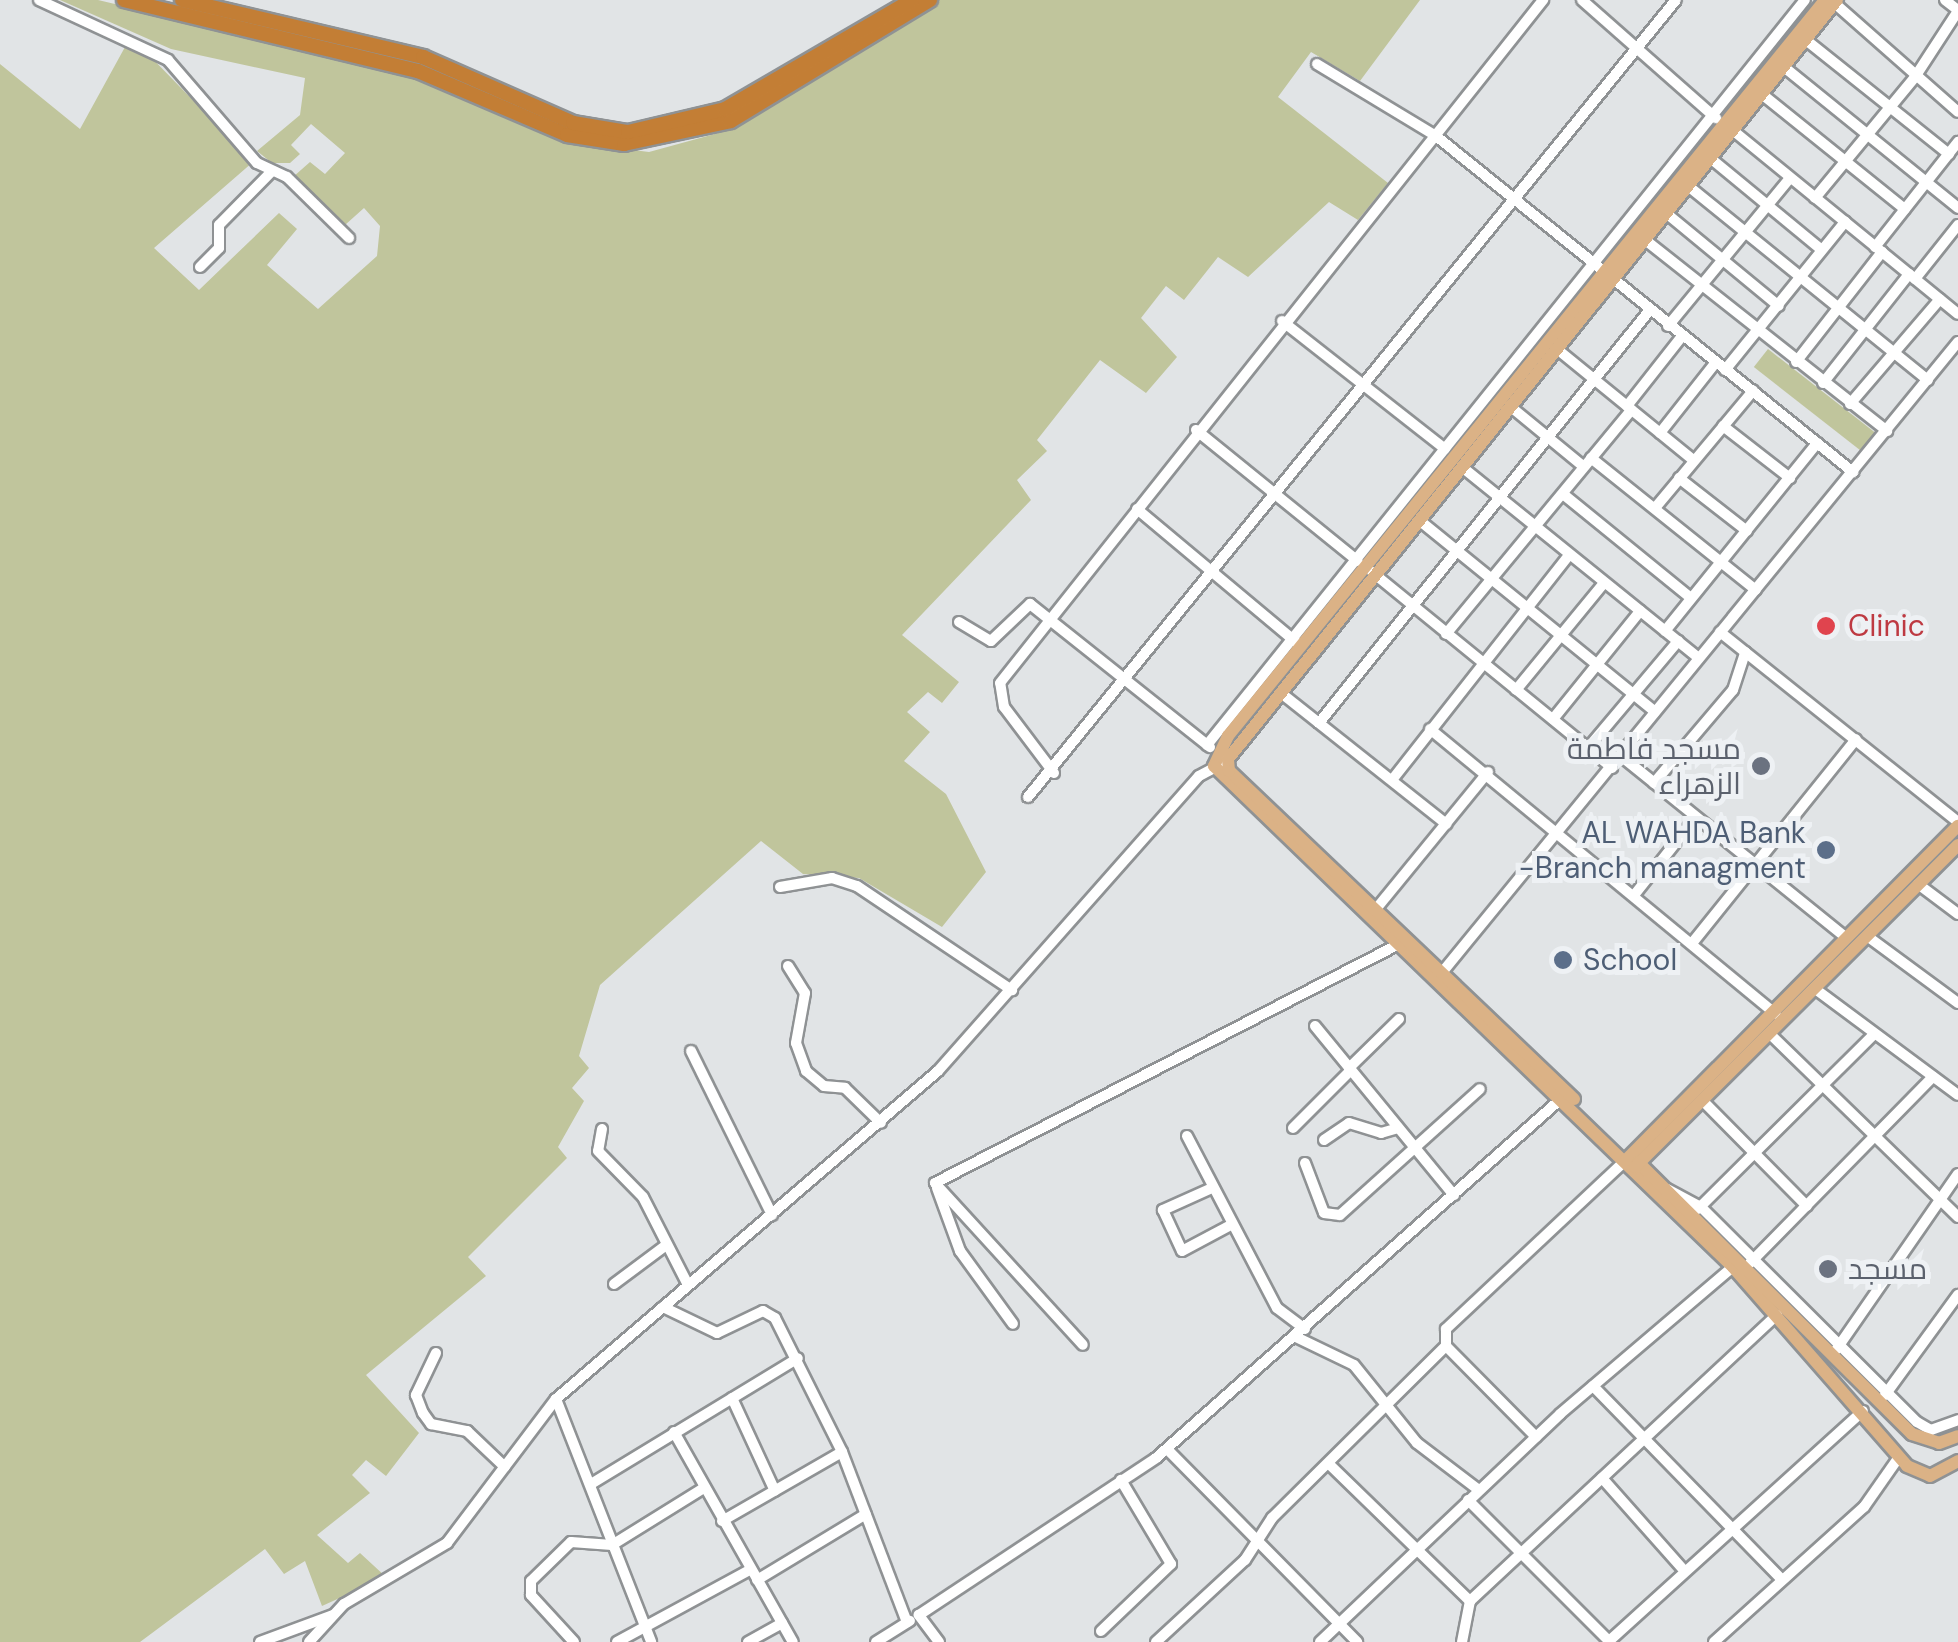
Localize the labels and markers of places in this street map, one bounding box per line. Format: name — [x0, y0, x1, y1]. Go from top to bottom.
place label: Clinic — [1848, 608, 1925, 644]
marker: Clinic — [1813, 613, 1839, 639]
place label: مسجد فاطمة الزهراء — [1567, 731, 1741, 802]
marker: مسجد فاطمة الزهراء — [1750, 755, 1772, 777]
place label: AL WAHDA Bank -Branch managment — [1519, 815, 1806, 886]
marker: AL WAHDA Bank -Branch managment — [1815, 839, 1837, 861]
place label: School — [1583, 942, 1677, 978]
marker: School — [1552, 949, 1574, 971]
place label: مسجد — [1848, 1251, 1927, 1287]
marker: مسجد — [1817, 1258, 1839, 1280]

